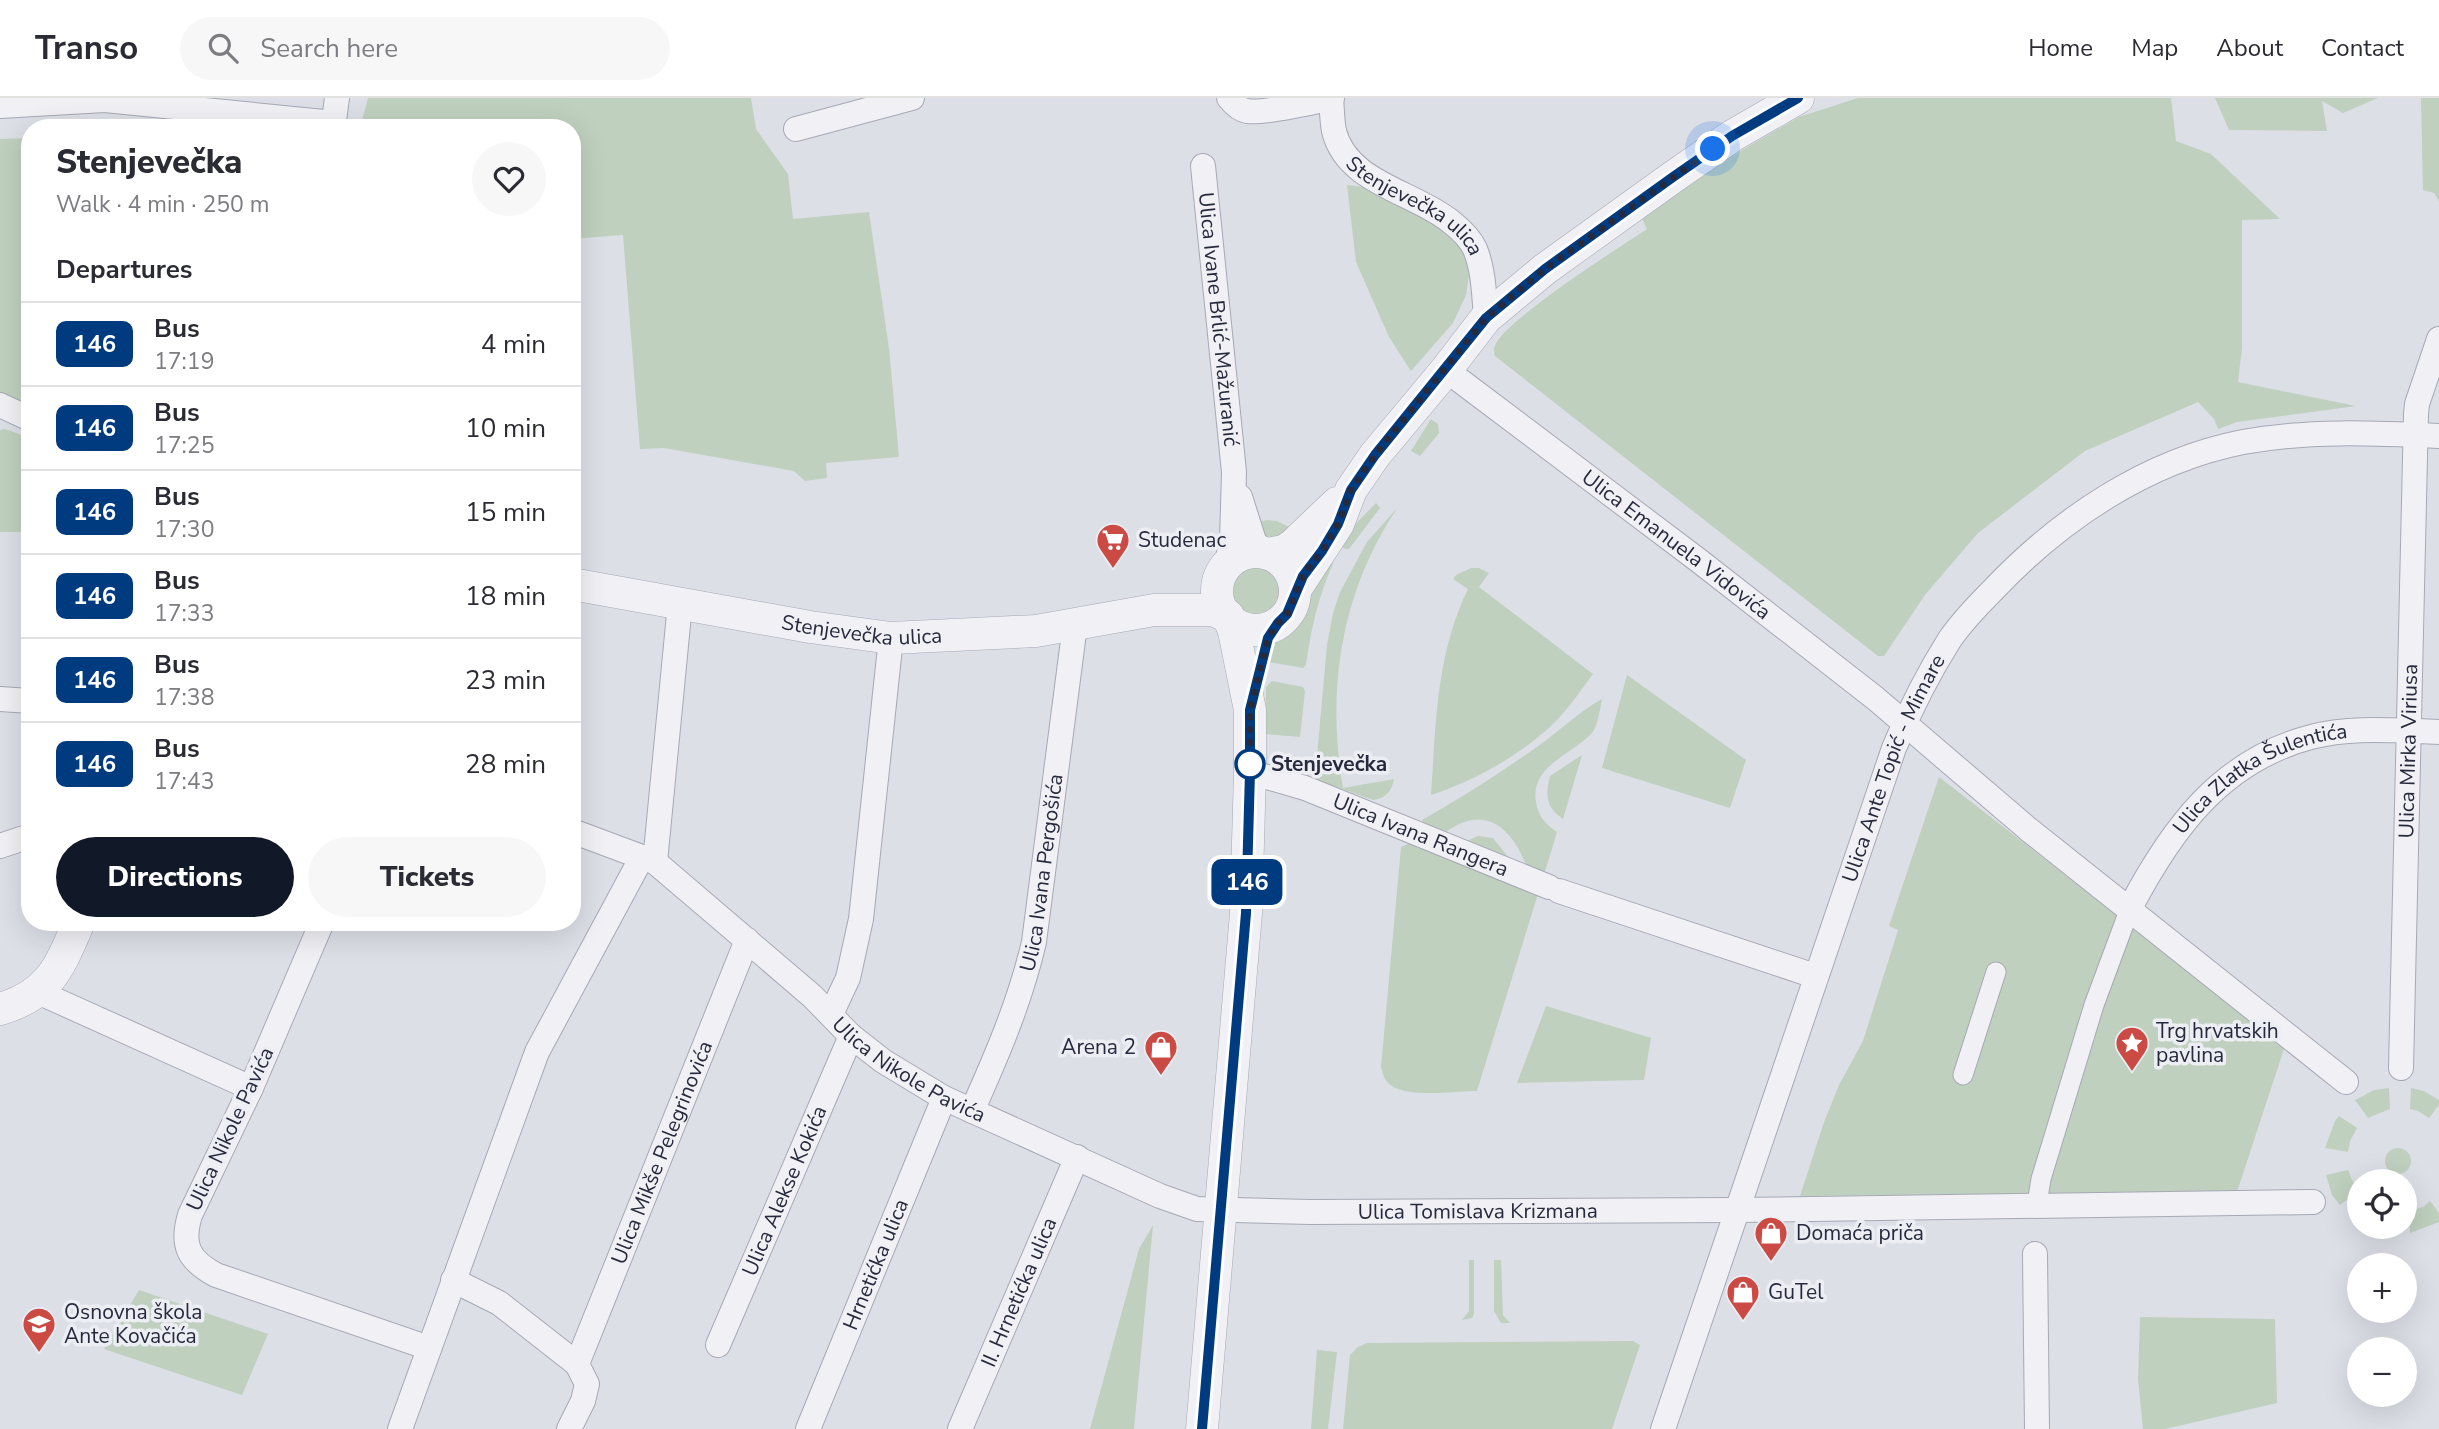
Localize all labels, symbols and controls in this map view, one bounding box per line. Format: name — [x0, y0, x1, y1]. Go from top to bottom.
search box — [180, 17, 670, 80]
text: Transo — [35, 26, 138, 71]
icon: search — [204, 29, 242, 67]
text: Search here — [260, 31, 398, 66]
text: Home — [2028, 32, 2093, 64]
text: Map — [2131, 32, 2178, 64]
text: About — [2216, 32, 2283, 64]
text: Contact — [2321, 32, 2404, 64]
your location — [1695, 131, 1730, 166]
text: Stenjevečka — [56, 140, 242, 185]
button: heart — [472, 142, 546, 216]
street label: Stenjevečka ulica — [1340, 150, 1490, 260]
text: Walk · 4 min · 250 m — [56, 189, 269, 220]
street label: Ulica Ivane Brlić-Mažuranić — [1192, 191, 1245, 448]
text: Departures — [56, 252, 192, 287]
text: Bus — [154, 311, 200, 346]
text: 4 min — [481, 327, 546, 362]
text: 146 — [73, 328, 116, 360]
text: 17:19 — [154, 346, 214, 377]
text: Bus — [154, 395, 200, 430]
text: 10 min — [465, 411, 546, 446]
text: 146 — [73, 412, 116, 444]
text: 17:25 — [154, 430, 214, 461]
street label: Ulica Emanuela Vidovića — [1576, 463, 1777, 626]
text: Bus — [154, 479, 200, 514]
text: 15 min — [465, 495, 546, 530]
text: 146 — [73, 496, 116, 528]
text: 17:30 — [154, 514, 214, 545]
supermarket icon: Studenac — [1094, 521, 1132, 570]
place label: Studenac — [1138, 526, 1226, 554]
text: Bus — [154, 563, 200, 598]
text: 18 min — [465, 579, 546, 614]
text: 146 — [73, 580, 116, 612]
text: 17:33 — [154, 598, 214, 629]
street label: Stenjevečka ulica — [779, 608, 943, 652]
text: Bus — [154, 647, 200, 682]
street label: Ulica Ante Topić - Mimare — [1835, 649, 1952, 886]
text: 23 min — [465, 663, 546, 698]
street label: Ulica Mirka Viriusa — [2392, 663, 2424, 839]
text: 146 — [73, 664, 116, 696]
text: 17:38 — [154, 682, 214, 713]
street label: Ulica Zlatka Šulentića — [2166, 717, 2349, 840]
text: Bus — [154, 731, 200, 766]
text: 28 min — [465, 747, 546, 782]
text: 146 — [73, 748, 116, 780]
marker: Stenjevečka — [1235, 749, 1265, 779]
place label: Stenjevečka — [1271, 750, 1387, 778]
text: 17:43 — [154, 766, 214, 797]
street label: Ulica Ivana Pergošića — [1013, 772, 1070, 975]
street label: Ulica Ivana Rangera — [1328, 787, 1513, 883]
button: Directions — [56, 837, 294, 917]
button: Tickets — [308, 837, 546, 917]
line badge: 146 — [1207, 859, 1287, 905]
text: 146 — [1225, 866, 1269, 898]
street label: Ulica Nikole Pavića — [826, 1011, 990, 1129]
place label: Trg hrvatskih pavlina — [2156, 1017, 2279, 1069]
place icon: Trg hrvatskih pavlina — [2113, 1024, 2151, 1073]
shop icon: Arena 2 — [1142, 1028, 1180, 1077]
place label: Arena 2 — [1061, 1033, 1136, 1061]
street label: Ulica Mikše Pelegrinovića — [604, 1037, 719, 1268]
street label: Ulica Nikole Pavića — [180, 1043, 280, 1215]
street label: Ulica Alekse Kokića — [735, 1101, 833, 1280]
map controls — [2347, 1169, 2417, 1407]
button: locate — [2347, 1169, 2417, 1239]
street label: Hrnetićka ulica — [836, 1195, 915, 1334]
street label: Ulica Tomislava Krizmana — [1358, 1197, 1598, 1226]
street label: II. Hrnetićka ulica — [974, 1213, 1063, 1371]
shop icon: Domaća priča — [1752, 1214, 1790, 1263]
place label: Domaća priča — [1796, 1219, 1924, 1247]
button: + — [2347, 1253, 2417, 1323]
shop icon: GuTel — [1724, 1273, 1762, 1322]
place label: GuTel — [1768, 1278, 1824, 1306]
place label: Osnovna škola Ante Kovačića — [64, 1298, 202, 1350]
school or university icon: Osnovna škola Ante Kovačića — [20, 1305, 58, 1354]
button: − — [2347, 1337, 2417, 1407]

